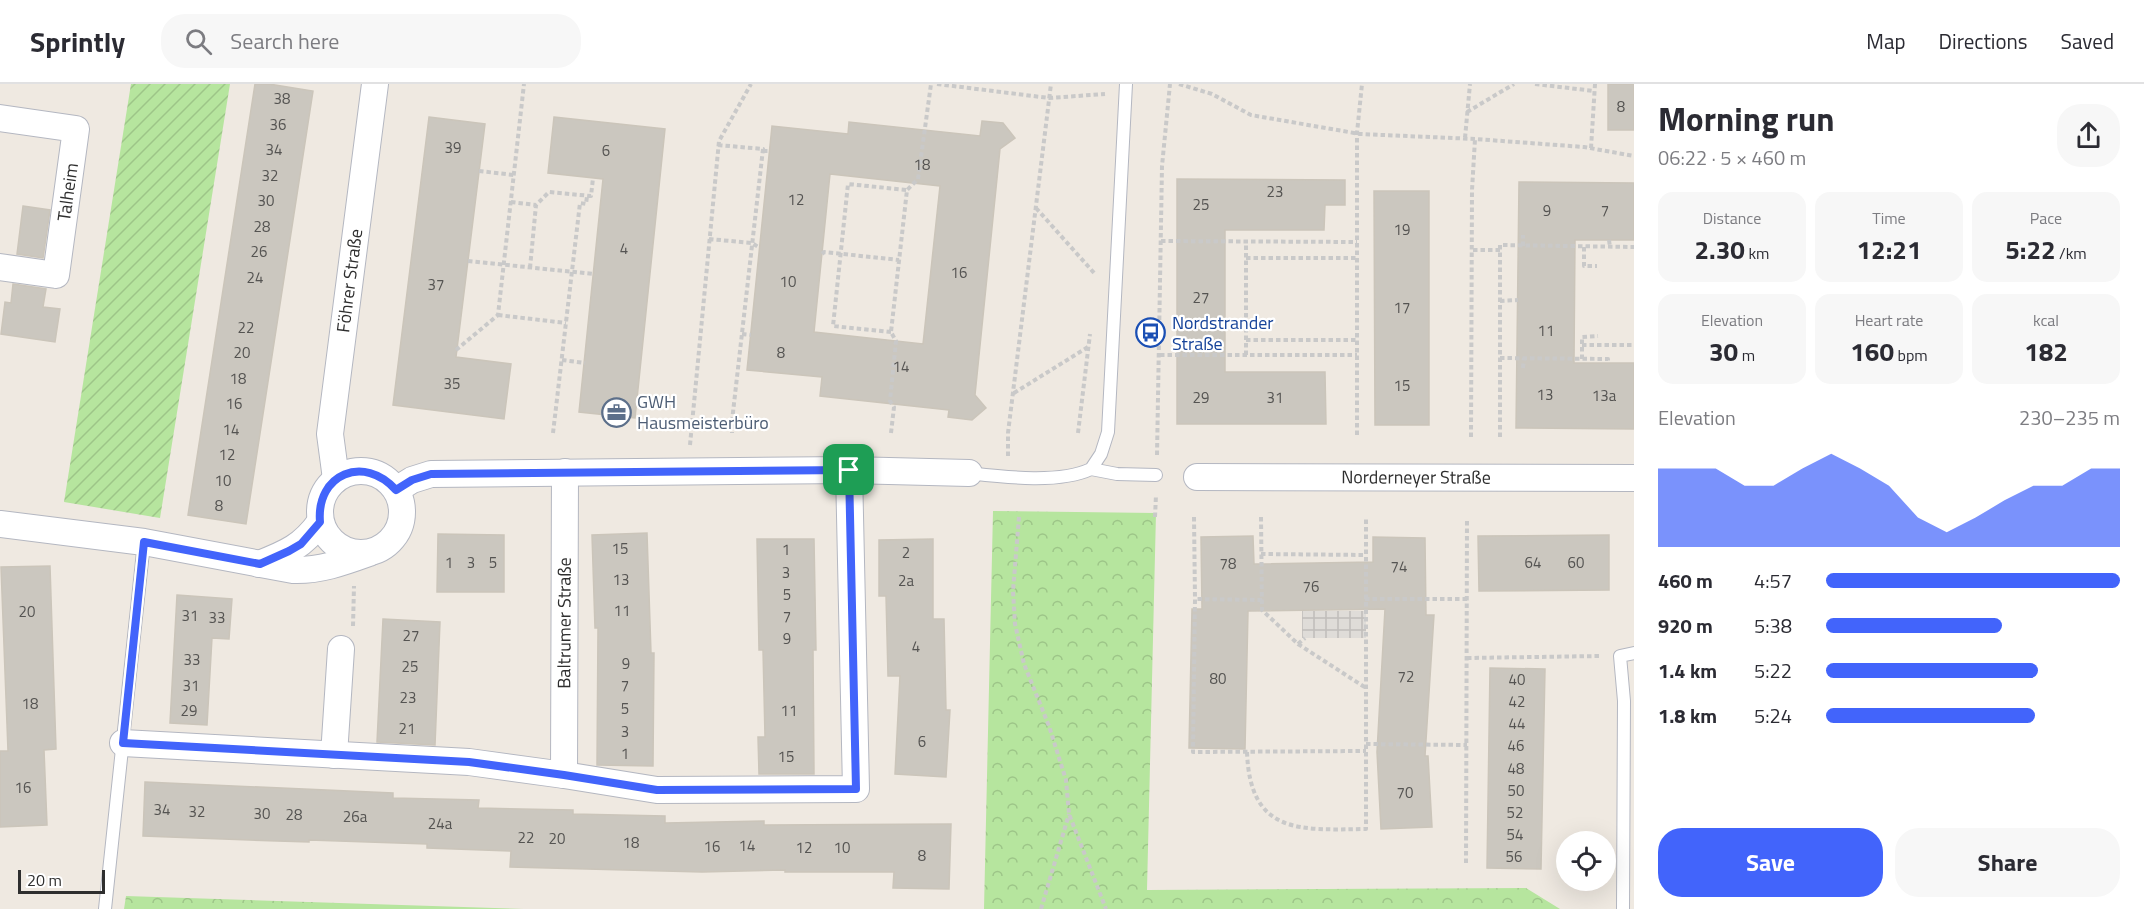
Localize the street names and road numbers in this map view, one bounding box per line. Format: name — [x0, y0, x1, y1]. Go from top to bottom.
street label: Talheim — [50, 161, 85, 223]
street label: Föhrer Straße — [329, 227, 369, 334]
street label: Norderneyer Straße — [1341, 463, 1491, 491]
street label: Baltrumer Straße — [550, 557, 578, 689]

